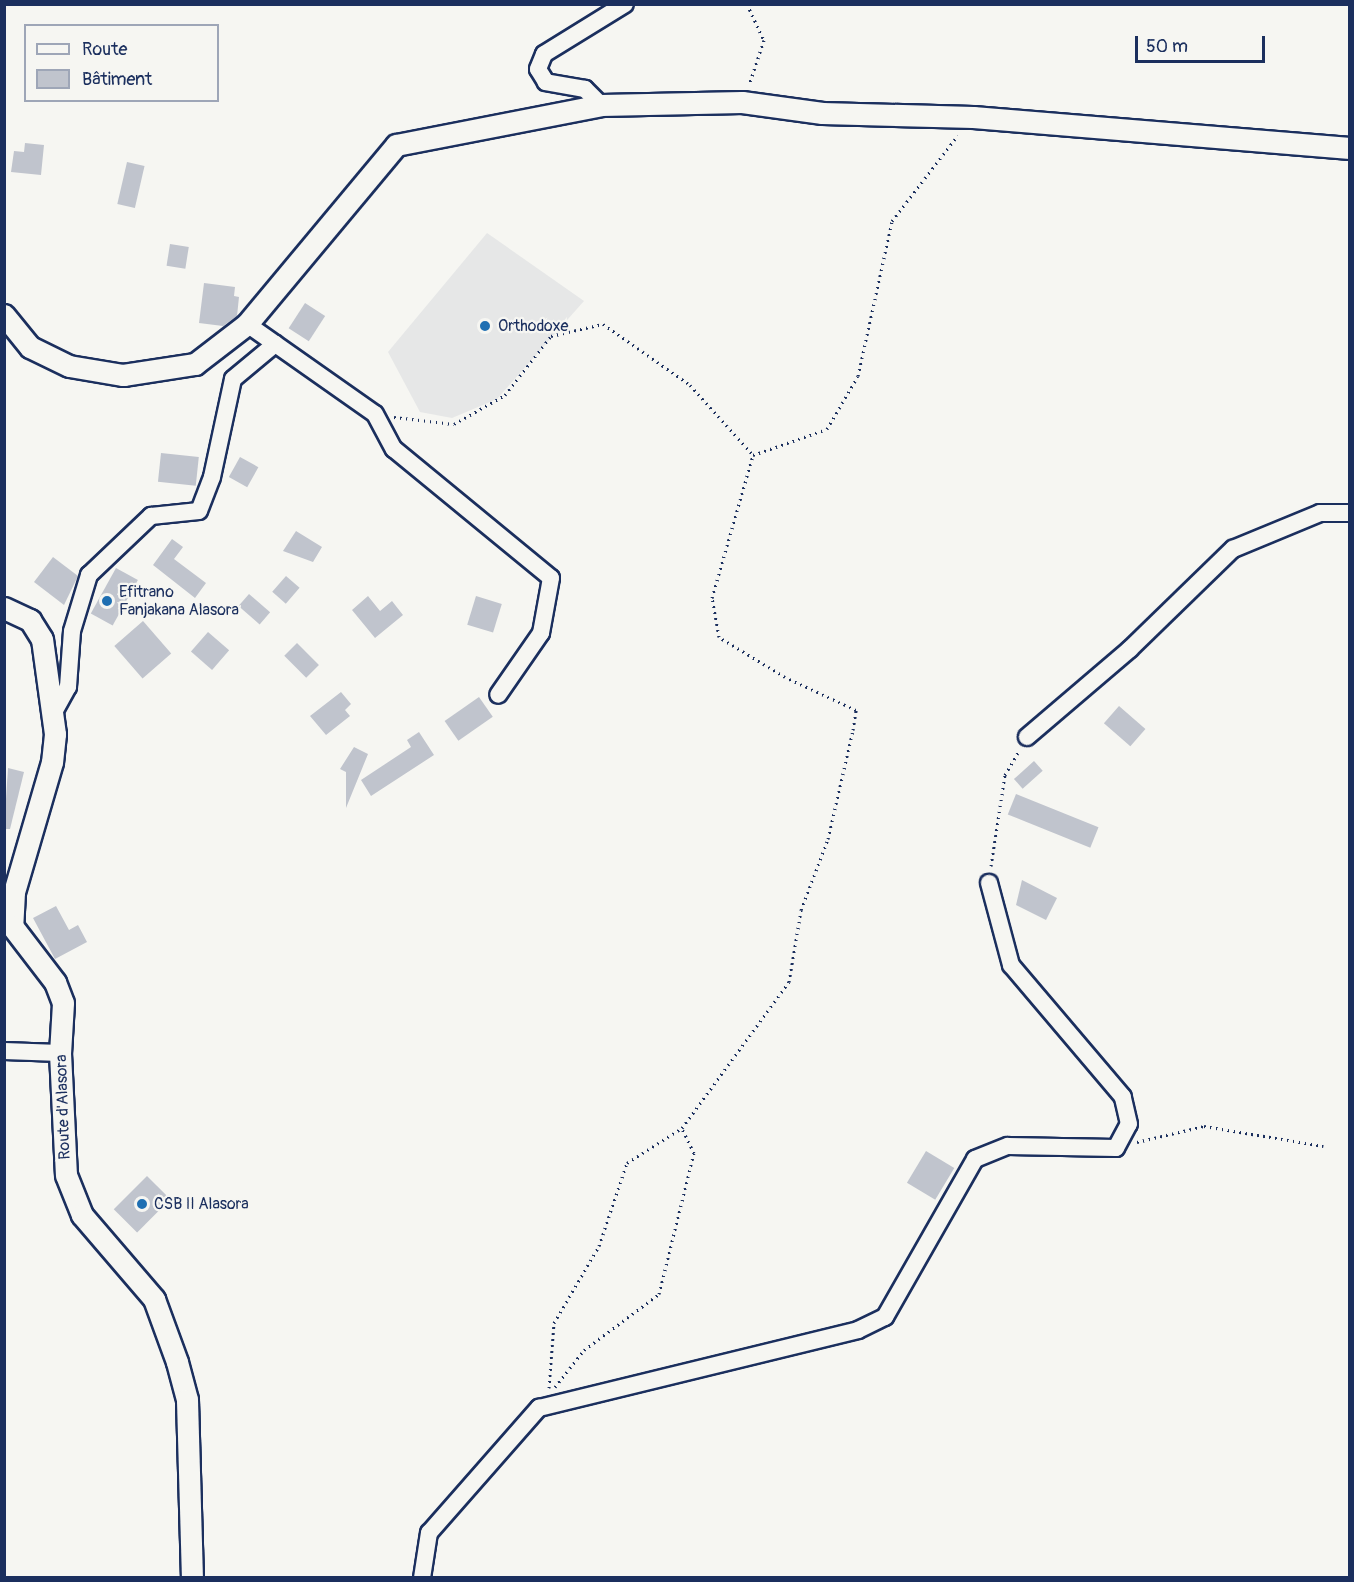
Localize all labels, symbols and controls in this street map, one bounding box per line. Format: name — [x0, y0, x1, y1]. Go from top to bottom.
legend — [24, 24, 219, 102]
scale bar — [1138, 24, 1268, 62]
text: 50 m — [1146, 35, 1188, 58]
text: Route — [82, 38, 127, 61]
text: Bâtiment — [82, 68, 152, 91]
place label: Orthodoxe — [498, 316, 568, 336]
marker: Orthodoxe — [476, 317, 494, 335]
place label: Efitrano Fanjakana Alasora — [119, 582, 239, 620]
marker: Efitrano Fanjakana Alasora — [100, 594, 114, 608]
street label: Route d'Alasora — [52, 1054, 74, 1160]
place label: CSB II Alasora — [154, 1194, 249, 1214]
marker: CSB II Alasora — [135, 1197, 149, 1211]

